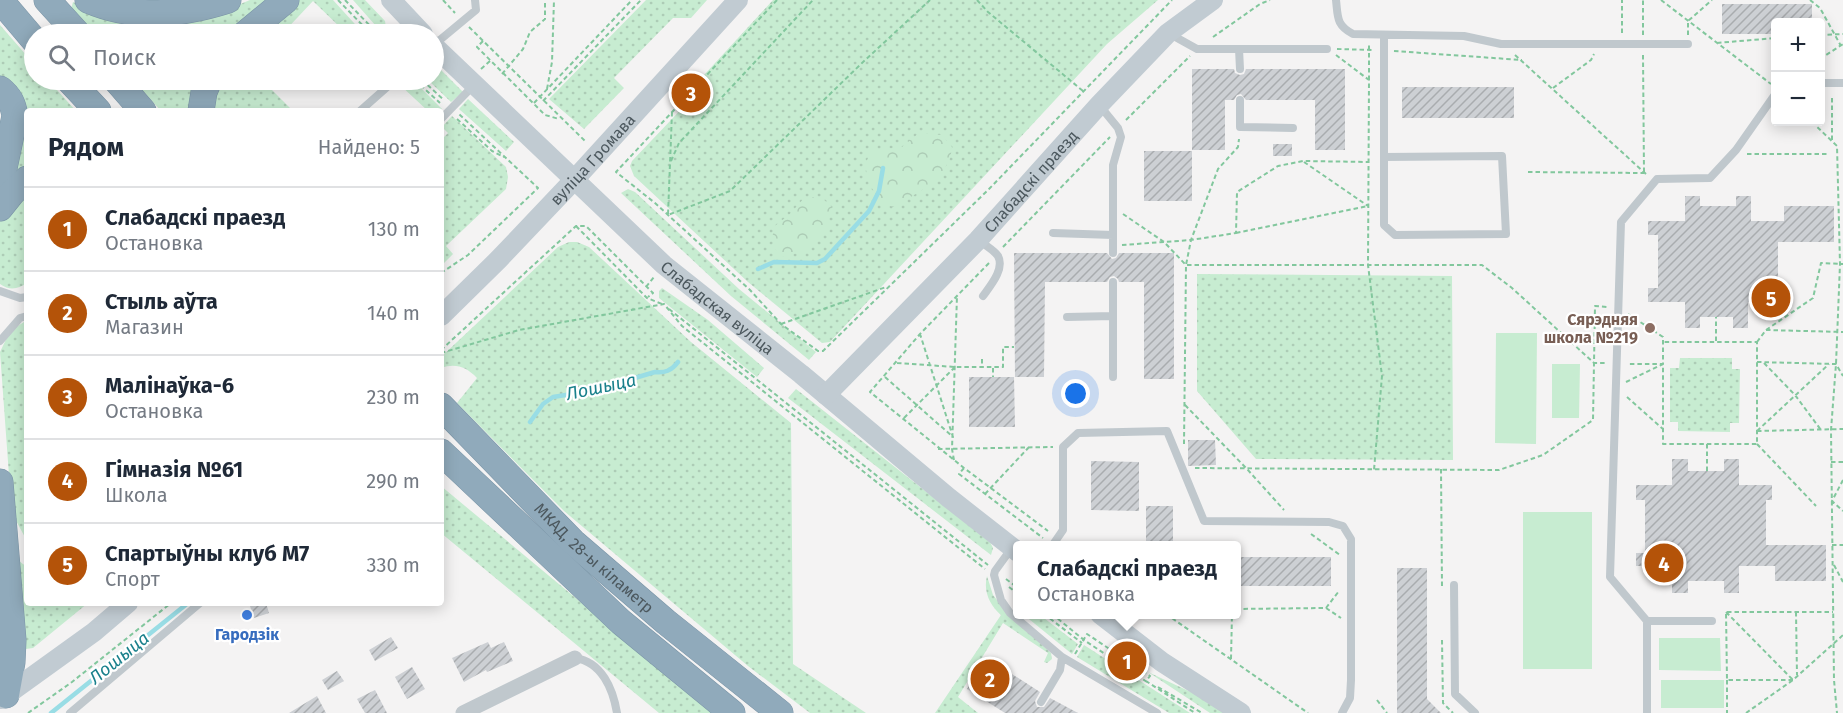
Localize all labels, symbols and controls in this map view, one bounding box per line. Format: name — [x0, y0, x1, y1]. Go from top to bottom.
map controls — [1771, 18, 1825, 126]
button: + — [1771, 18, 1825, 72]
search box — [24, 24, 444, 90]
icon: search — [45, 41, 78, 74]
text: Поиск — [93, 44, 156, 71]
pin: 3 — [672, 70, 710, 116]
button: − — [1771, 72, 1825, 126]
street label: вуліца Громава — [546, 110, 639, 209]
street label: Слабадскі праезд — [980, 126, 1082, 237]
text: Рядом — [48, 132, 124, 163]
text: Найдено: 5 — [318, 135, 420, 159]
text: Слабадскі праезд — [105, 204, 285, 231]
text: 1 — [63, 217, 72, 241]
text: 130 m — [368, 217, 420, 241]
text: Остановка — [105, 231, 203, 255]
street label: Слабадская вуліца — [657, 257, 778, 359]
pin: 5 — [1752, 276, 1790, 320]
text: Стыль аўта — [105, 288, 218, 315]
text: 2 — [62, 301, 73, 325]
text: 140 m — [367, 301, 420, 325]
place label: Сярэдняя школа №219 — [1544, 310, 1638, 347]
text: Магазин — [105, 315, 184, 339]
marker: Сярэдняя школа №219 — [1643, 321, 1657, 335]
water label: Лошыца — [563, 369, 638, 405]
text: Малінаўка-6 — [105, 372, 234, 399]
your location — [1061, 379, 1090, 408]
text: 3 — [62, 385, 73, 409]
text: 230 m — [367, 385, 420, 409]
text: Остановка — [105, 399, 203, 423]
text: Гімназія №61 — [105, 456, 243, 483]
text: 4 — [62, 469, 73, 493]
text: 290 m — [366, 469, 420, 493]
text: Школа — [105, 483, 168, 507]
street label: МКАД, 28-ы кіламетр — [530, 499, 658, 617]
text: Спартыўны клуб М7 — [105, 540, 309, 567]
pin: 4 — [1644, 540, 1684, 586]
popup — [1013, 541, 1241, 619]
text: 5 — [62, 553, 73, 577]
text: 330 m — [366, 553, 420, 577]
text: Слабадскі праезд — [1037, 555, 1217, 582]
text: Спорт — [105, 567, 160, 591]
text: Остановка — [1037, 582, 1135, 606]
marker: Гародзік — [240, 608, 254, 622]
place label: Гародзік — [215, 625, 279, 644]
water label: Лошыца — [84, 627, 154, 690]
pin: 1 — [1108, 638, 1146, 684]
pin: 2 — [970, 656, 1010, 702]

